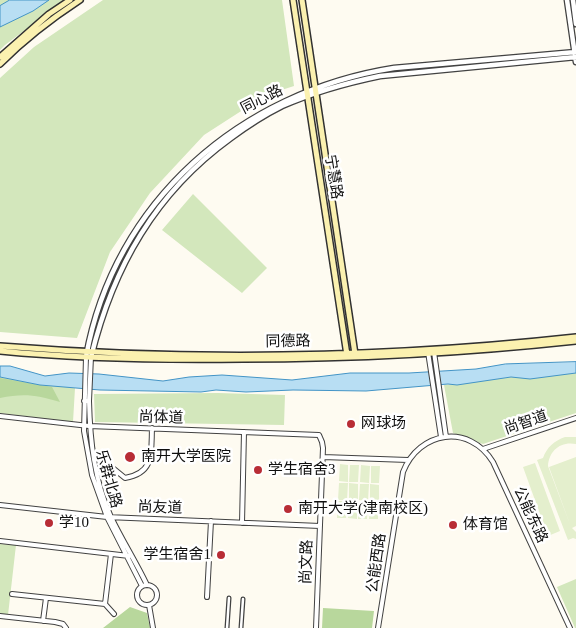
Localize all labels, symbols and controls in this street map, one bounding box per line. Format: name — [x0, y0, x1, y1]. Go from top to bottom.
street label: 同心路 — [238, 82, 286, 118]
street label: 宁慧路 — [321, 153, 345, 201]
street label: 同德路 — [265, 333, 311, 351]
street label: 尚智道 — [502, 407, 550, 439]
street label: 尚体道 — [138, 408, 184, 428]
place label: 网球场 — [361, 415, 406, 433]
marker: 网球场 — [345, 418, 357, 430]
street label: 乐群北路 — [91, 448, 125, 510]
place label: 南开大学医院 — [141, 448, 231, 466]
marker: 南开大学医院 — [123, 450, 137, 464]
place label: 学生宿舍3 — [268, 461, 335, 479]
marker: 学生宿舍3 — [252, 464, 264, 476]
street label: 公能东路 — [509, 484, 551, 546]
street label: 尚友道 — [137, 498, 183, 518]
place label: 南开大学(津南校区) — [298, 500, 428, 518]
marker: 南开大学(津南校区) — [282, 503, 294, 515]
place label: 学10 — [59, 514, 89, 532]
place label: 体育馆 — [463, 516, 508, 534]
marker: 学10 — [43, 517, 55, 529]
marker: 体育馆 — [447, 519, 459, 531]
street label: 公能西路 — [364, 532, 390, 594]
street label: 尚文路 — [297, 539, 317, 585]
place label: 学生宿舍1 — [144, 546, 211, 564]
marker: 学生宿舍1 — [215, 549, 227, 561]

